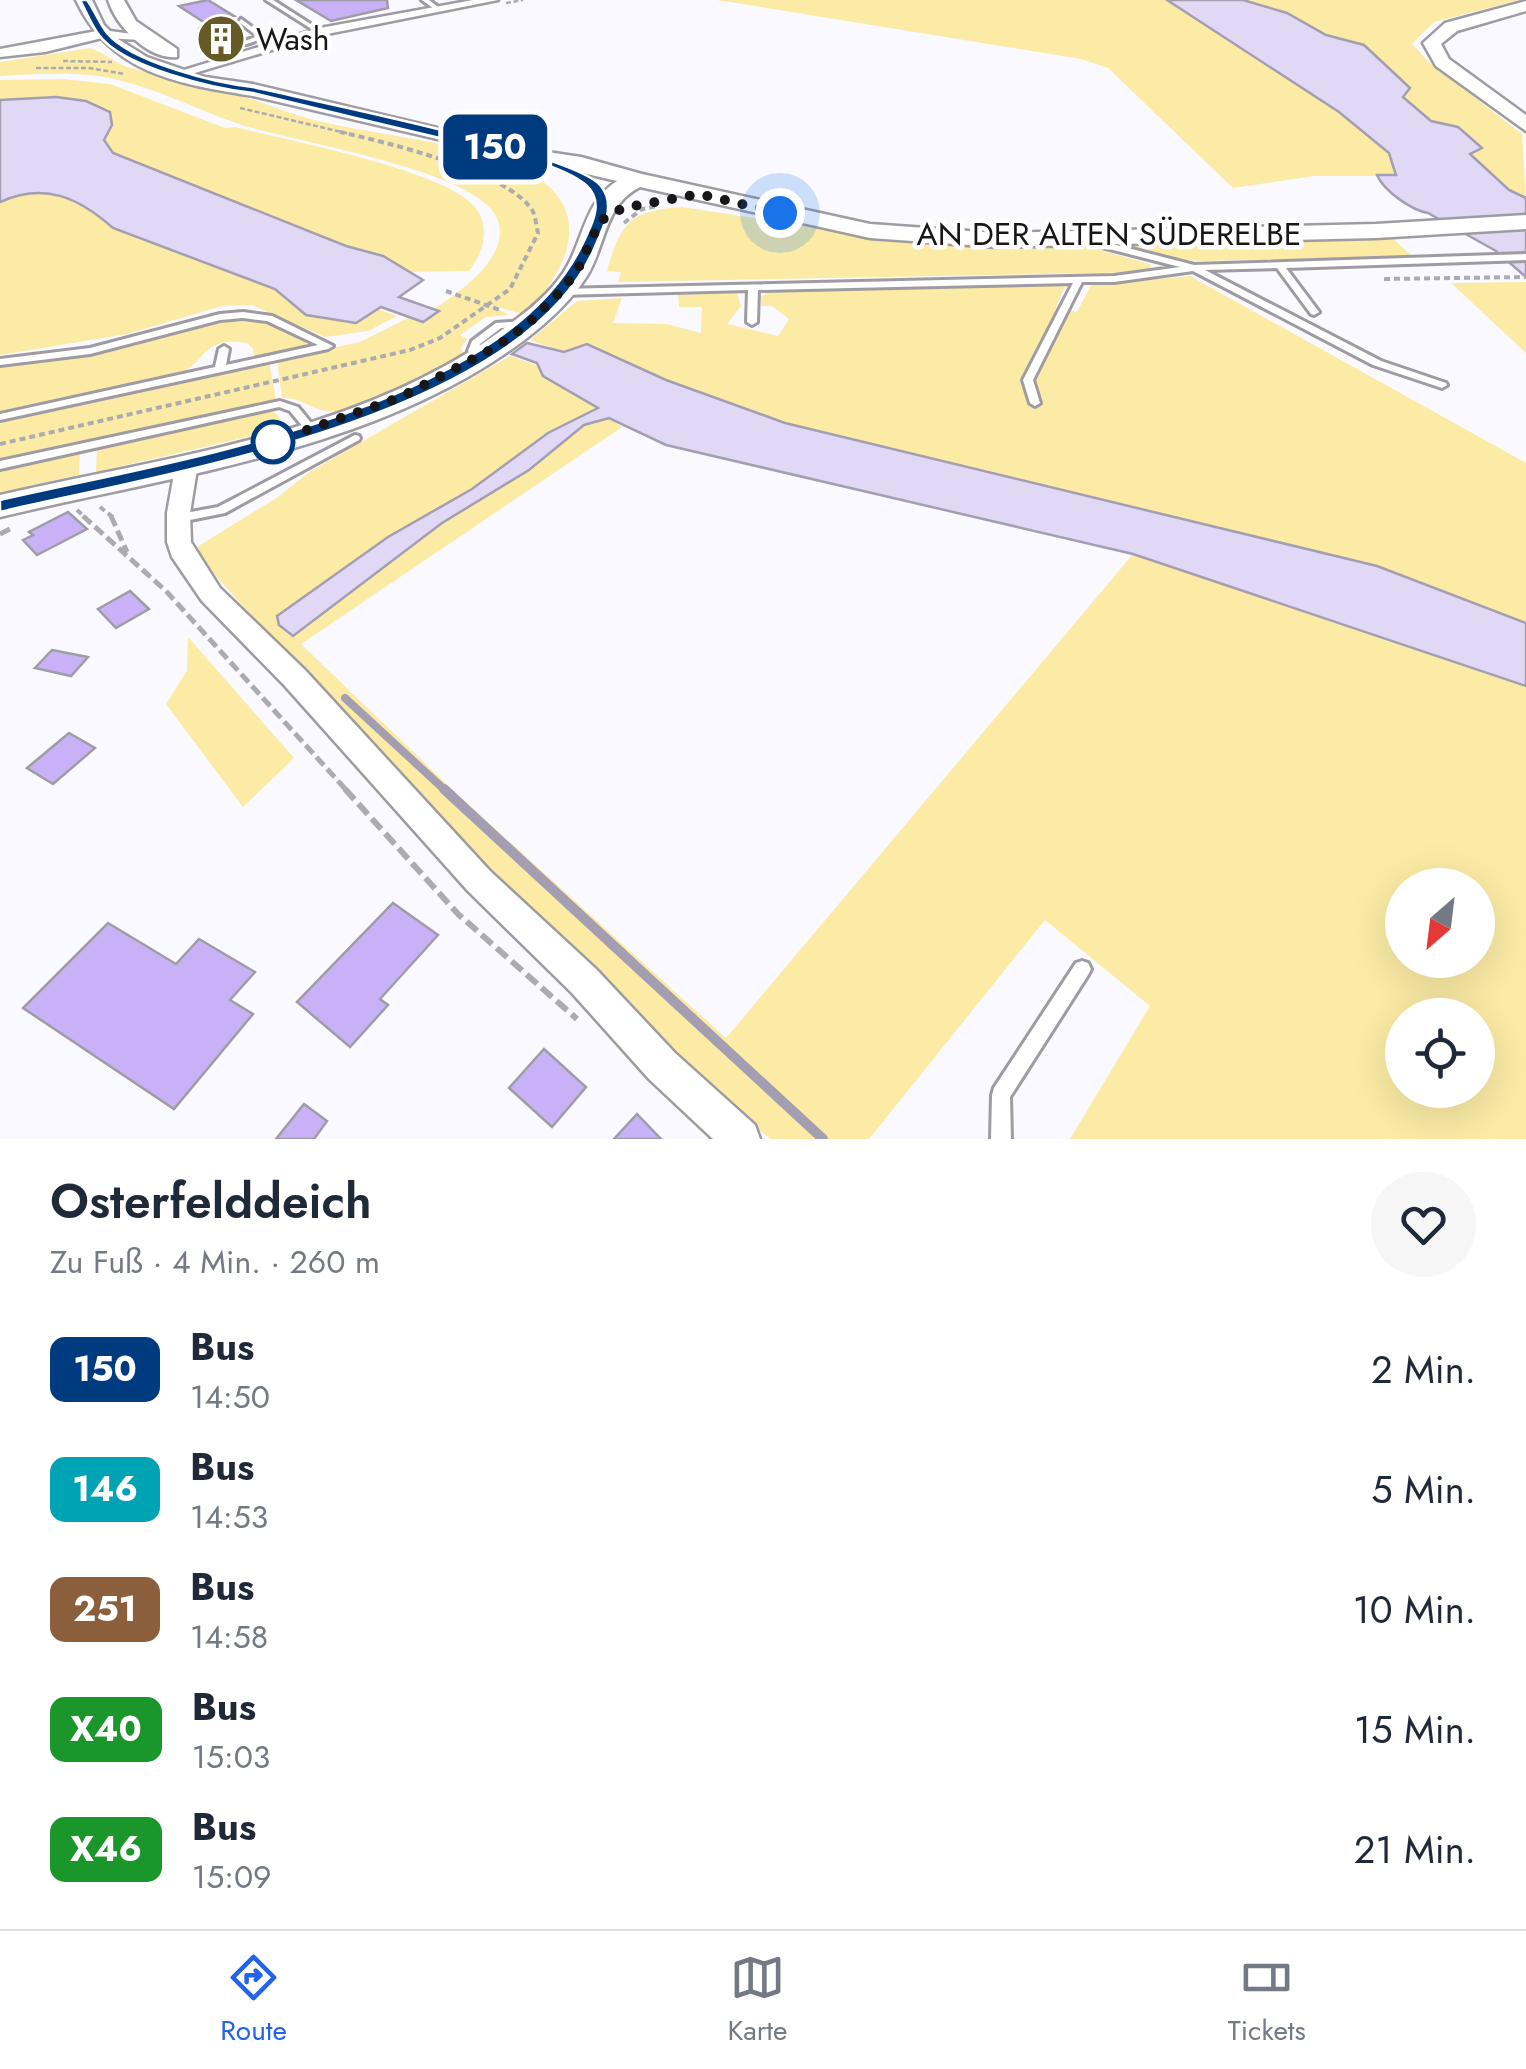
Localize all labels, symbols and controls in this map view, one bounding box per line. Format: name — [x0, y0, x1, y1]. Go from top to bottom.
building icon: Wash — [195, 13, 247, 65]
place label: Wash — [256, 16, 330, 62]
line badge: 150 — [438, 114, 552, 180]
text: 150 — [463, 122, 527, 172]
your location — [755, 188, 805, 238]
street label: AN DER ALTEN SÜDERELBE — [917, 211, 1301, 257]
unlabelled marker — [252, 421, 294, 463]
north arrow — [1385, 868, 1495, 978]
map controls — [1385, 868, 1495, 1108]
button: locate — [1385, 998, 1495, 1108]
text: Osterfelddeich — [50, 1167, 372, 1236]
button: heart — [1371, 1172, 1476, 1277]
text: Zu Fuß · 4 Min. · 260 m — [50, 1239, 380, 1285]
text: Bus — [190, 1319, 254, 1374]
text: 2 Min. — [1371, 1342, 1476, 1397]
text: 150 — [73, 1344, 137, 1394]
text: 14:50 — [190, 1374, 270, 1420]
text: Bus — [190, 1439, 254, 1494]
text: 5 Min. — [1371, 1462, 1476, 1517]
text: 146 — [72, 1464, 138, 1514]
text: 14:53 — [190, 1494, 268, 1540]
text: Bus — [190, 1559, 254, 1614]
text: 10 Min. — [1353, 1582, 1476, 1637]
text: 251 — [73, 1584, 137, 1634]
text: 14:58 — [190, 1614, 268, 1660]
text: Bus — [192, 1679, 256, 1734]
text: 15 Min. — [1354, 1702, 1476, 1757]
text: X40 — [70, 1704, 142, 1754]
text: 15:03 — [192, 1734, 270, 1780]
text: Bus — [192, 1799, 256, 1854]
text: 21 Min. — [1354, 1822, 1476, 1877]
text: X46 — [70, 1824, 142, 1874]
text: 15:09 — [192, 1854, 272, 1900]
tab: Route — [220, 1950, 287, 2051]
tab: Karte — [727, 1950, 787, 2051]
tab: Tickets — [1228, 1950, 1306, 2051]

